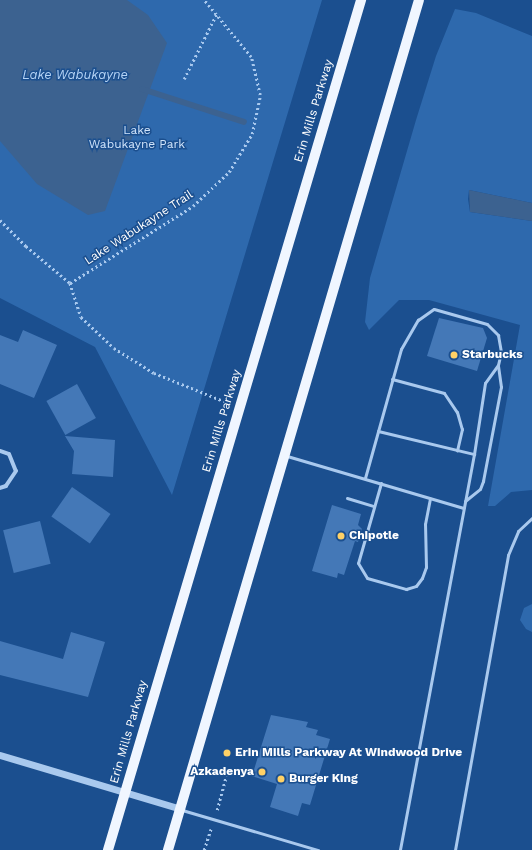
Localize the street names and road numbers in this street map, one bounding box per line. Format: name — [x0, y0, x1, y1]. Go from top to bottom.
street label: Erin Mills Parkway — [292, 58, 336, 164]
street label: Lake Wabukayne Trail — [82, 187, 196, 269]
street label: Erin Mills Parkway — [200, 368, 244, 474]
street label: Erin Mills Parkway — [107, 679, 151, 785]

